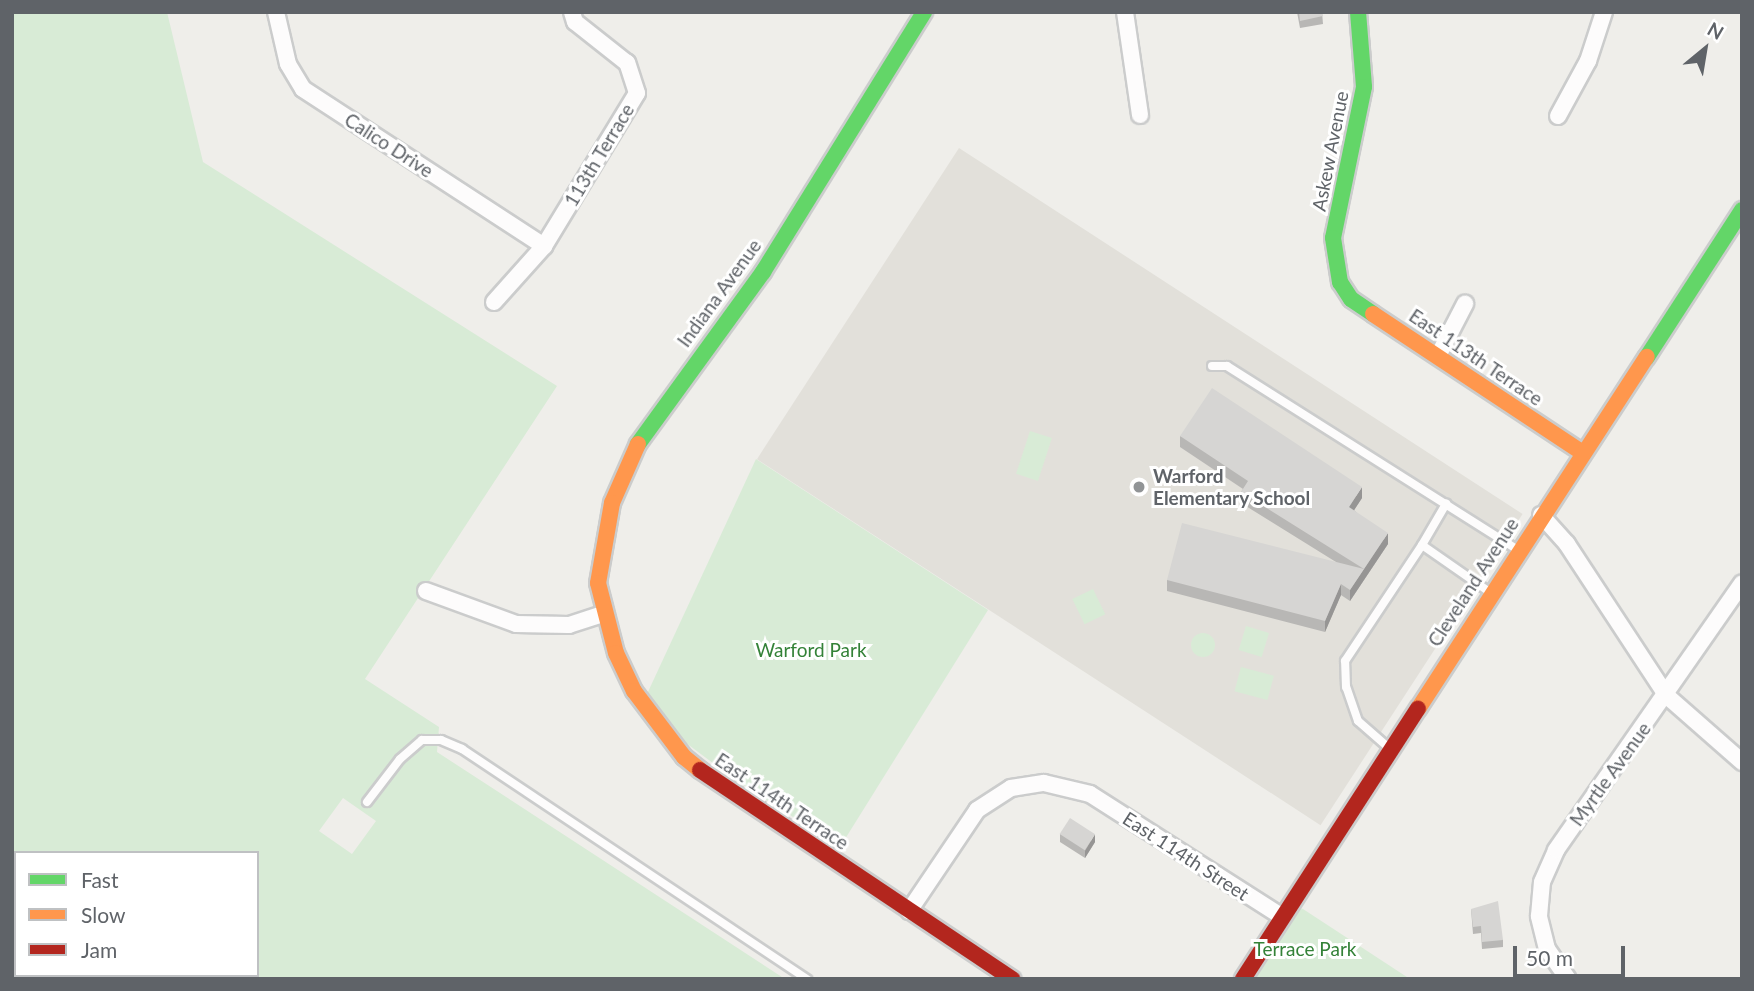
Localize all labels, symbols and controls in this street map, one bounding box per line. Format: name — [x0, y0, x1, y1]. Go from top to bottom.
north arrow — [1670, 14, 1740, 84]
text: N — [1704, 17, 1728, 44]
street label: Askew Avenue — [1307, 89, 1353, 213]
street label: 113th Terrace — [559, 99, 639, 211]
street label: Calico Drive — [340, 108, 438, 182]
street label: Indiana Avenue — [672, 234, 766, 352]
street label: East 113th Terrace — [1405, 304, 1547, 410]
place label: Warford Elementary School — [1153, 465, 1311, 509]
marker: Warford Elementary School — [1131, 479, 1147, 495]
street label: Cleveland Avenue — [1423, 513, 1523, 651]
park label: Warford Park — [755, 639, 867, 661]
street label: Myrtle Avenue — [1565, 717, 1655, 831]
street label: East 114th Terrace — [711, 748, 853, 854]
street label: East 114th Street — [1119, 807, 1253, 905]
legend — [14, 851, 259, 977]
text: Fast — [81, 867, 118, 892]
text: Slow — [81, 902, 125, 927]
scale bar — [1516, 932, 1628, 976]
text: Jam — [81, 937, 117, 962]
park label: Terrace Park — [1254, 938, 1356, 960]
text: 50 m — [1526, 945, 1573, 970]

